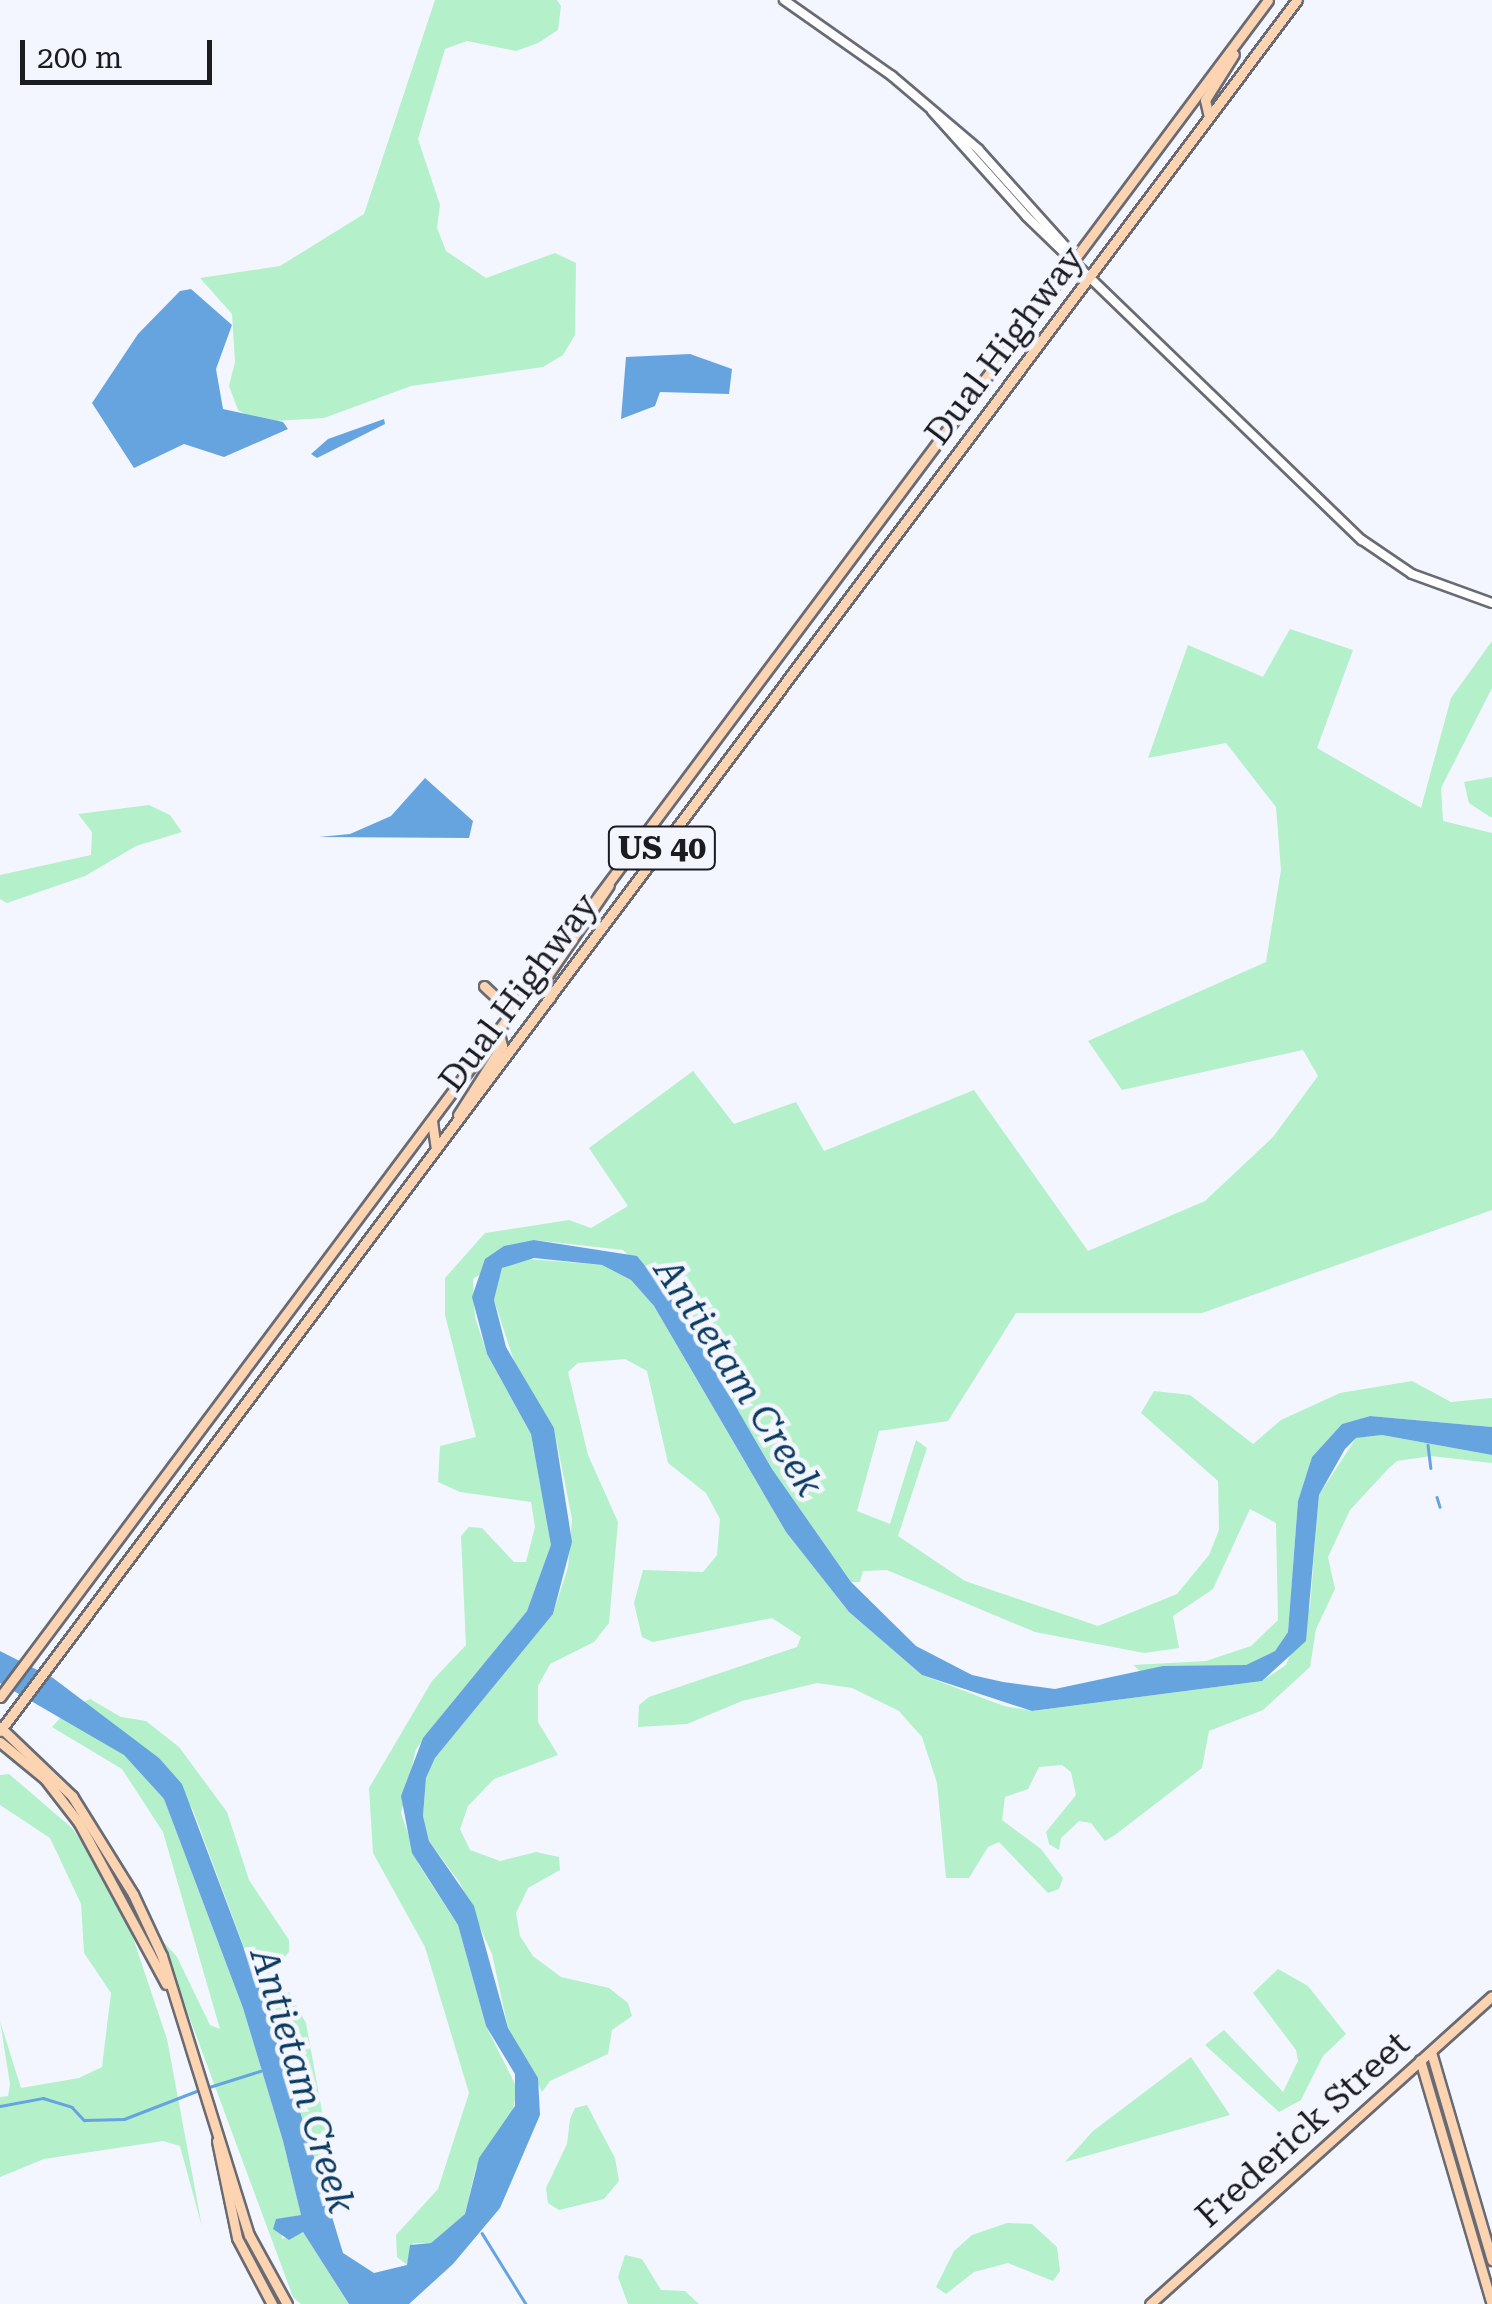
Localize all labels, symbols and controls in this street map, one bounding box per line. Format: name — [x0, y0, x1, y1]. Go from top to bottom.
scale bar — [25, 20, 218, 82]
text: 200 m — [37, 40, 122, 75]
street label: Dual Highway — [917, 239, 1093, 453]
road number: US 40 — [607, 821, 717, 875]
street label: Dual Highway — [431, 886, 607, 1100]
water label: Antietam Creek — [644, 1251, 832, 1505]
water label: Antietam Creek — [240, 1943, 364, 2219]
street label: Frederick Street — [1188, 2023, 1418, 2237]

